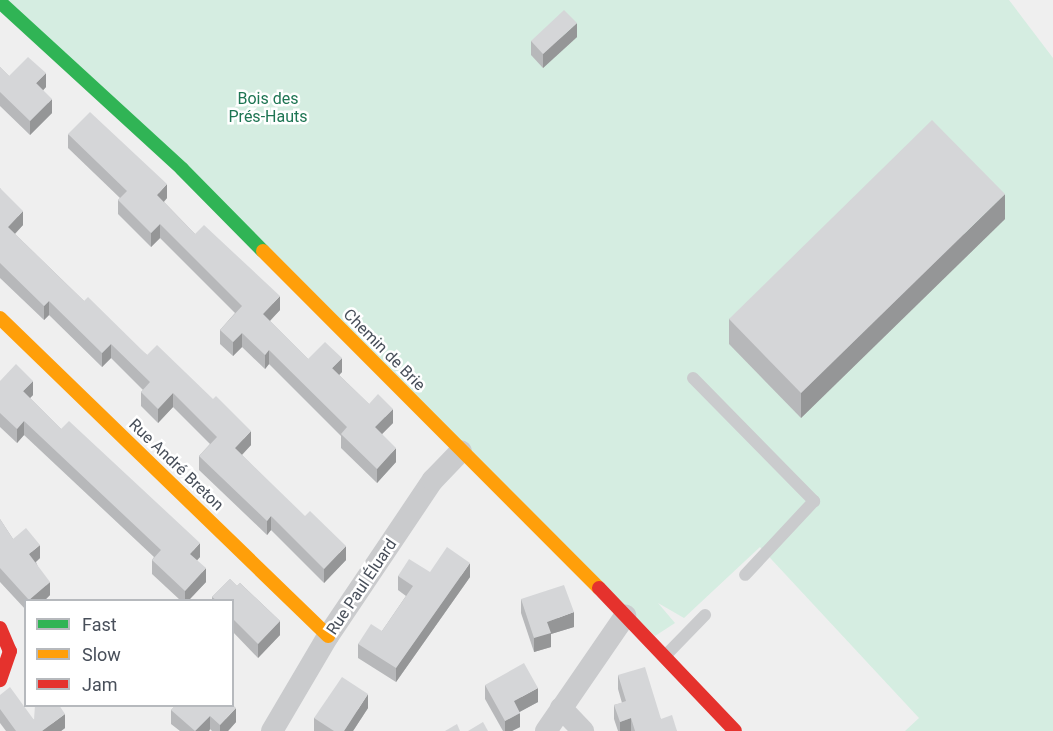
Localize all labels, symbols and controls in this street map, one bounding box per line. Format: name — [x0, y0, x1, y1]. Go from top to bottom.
park label: Bois des Prés-Hauts — [229, 89, 307, 127]
street label: Chemin de Brie — [339, 305, 429, 395]
street label: Rue André Breton — [125, 415, 227, 515]
street label: Rue Paul Éluard — [323, 535, 401, 639]
legend — [24, 599, 234, 707]
text: Fast — [82, 614, 117, 635]
text: Slow — [82, 644, 121, 665]
text: Jam — [82, 674, 118, 695]

